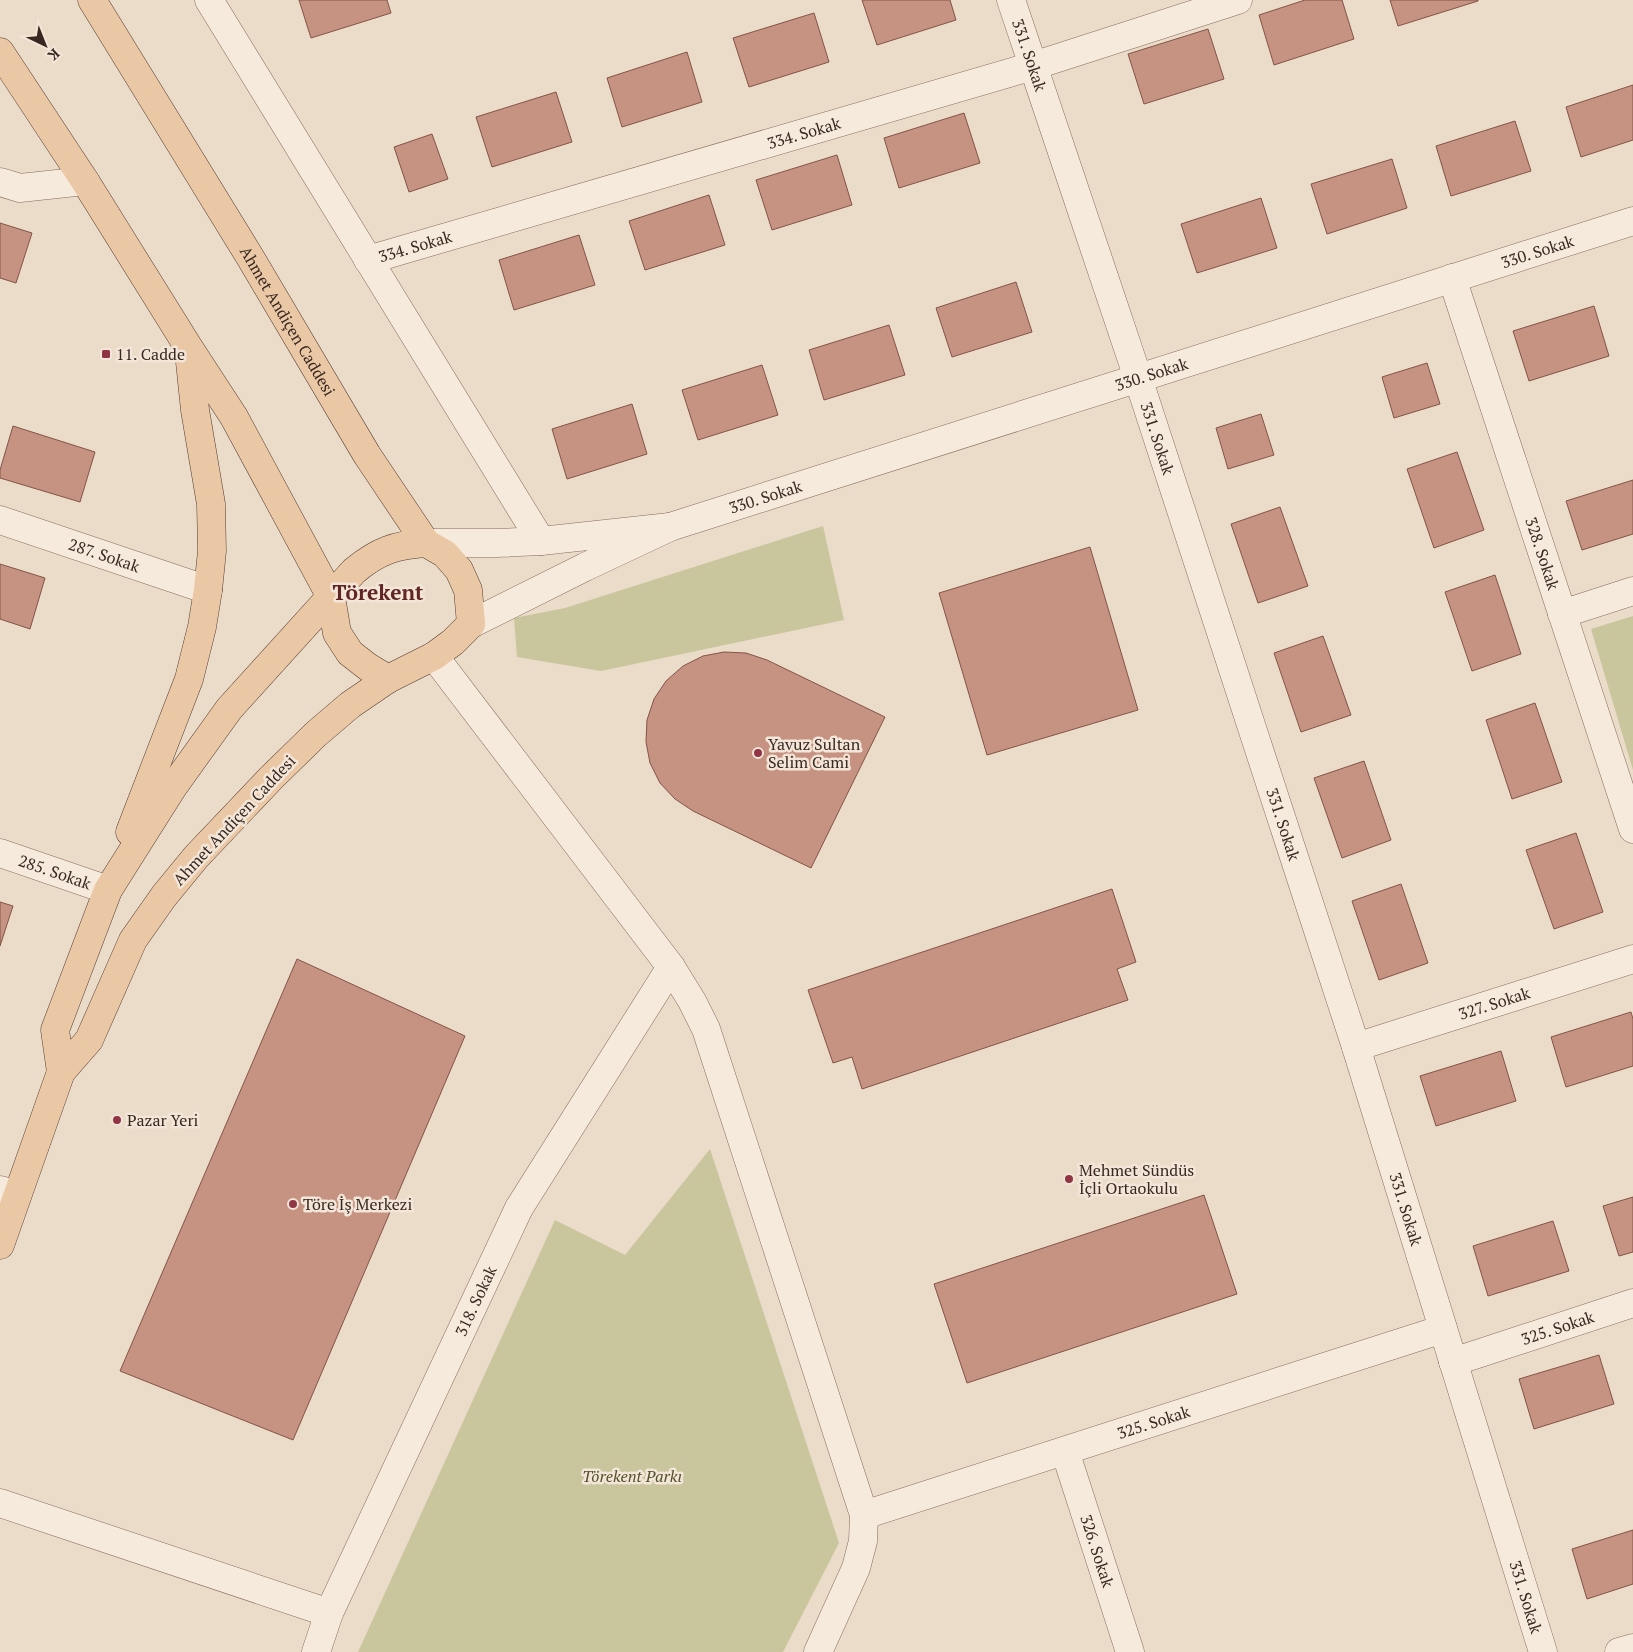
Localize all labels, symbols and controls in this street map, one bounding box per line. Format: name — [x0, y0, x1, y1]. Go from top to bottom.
street label: 331. Sokak — [1007, 16, 1052, 95]
north arrow — [20, 20, 70, 70]
text: K — [44, 45, 64, 65]
street label: 334. Sokak — [765, 112, 844, 154]
street label: 334. Sokak — [376, 225, 455, 267]
street label: 330. Sokak — [1498, 229, 1577, 273]
street label: Ahmet Andiçen Caddesi — [235, 242, 341, 400]
place label: 11. Cadde — [116, 343, 185, 365]
marker: 11. Cadde — [100, 348, 112, 360]
street label: 330. Sokak — [1112, 352, 1191, 396]
street label: 331. Sokak — [1135, 399, 1180, 478]
street label: 330. Sokak — [726, 475, 805, 519]
street label: 328. Sokak — [1520, 514, 1565, 593]
street label: 287. Sokak — [66, 533, 143, 578]
district label: Törekent — [333, 578, 424, 606]
place label: Yavuz Sultan Selim Cami — [768, 733, 861, 773]
marker: Yavuz Sultan Selim Cami — [752, 747, 764, 759]
street label: Ahmet Andiçen Caddesi — [168, 750, 300, 890]
street label: 331. Sokak — [1261, 785, 1306, 864]
street label: 285. Sokak — [16, 849, 95, 895]
street label: 327. Sokak — [1456, 981, 1533, 1025]
place label: Pazar Yeri — [127, 1109, 199, 1131]
marker: Pazar Yeri — [111, 1114, 123, 1126]
place label: Mehmet Sündüs İçli Ortaokulu — [1079, 1159, 1194, 1199]
street label: 331. Sokak — [1384, 1170, 1428, 1249]
marker: Mehmet Sündüs İçli Ortaokulu — [1063, 1173, 1075, 1185]
place label: Töre İş Merkezi — [303, 1193, 412, 1215]
marker: Töre İş Merkezi — [287, 1198, 299, 1210]
street label: 318. Sokak — [450, 1261, 502, 1340]
street label: 325. Sokak — [1518, 1305, 1597, 1350]
street label: 325. Sokak — [1114, 1400, 1193, 1444]
park label: Törekent Parkı — [582, 1465, 682, 1487]
street label: 326. Sokak — [1075, 1512, 1120, 1591]
street label: 331. Sokak — [1504, 1558, 1548, 1637]

